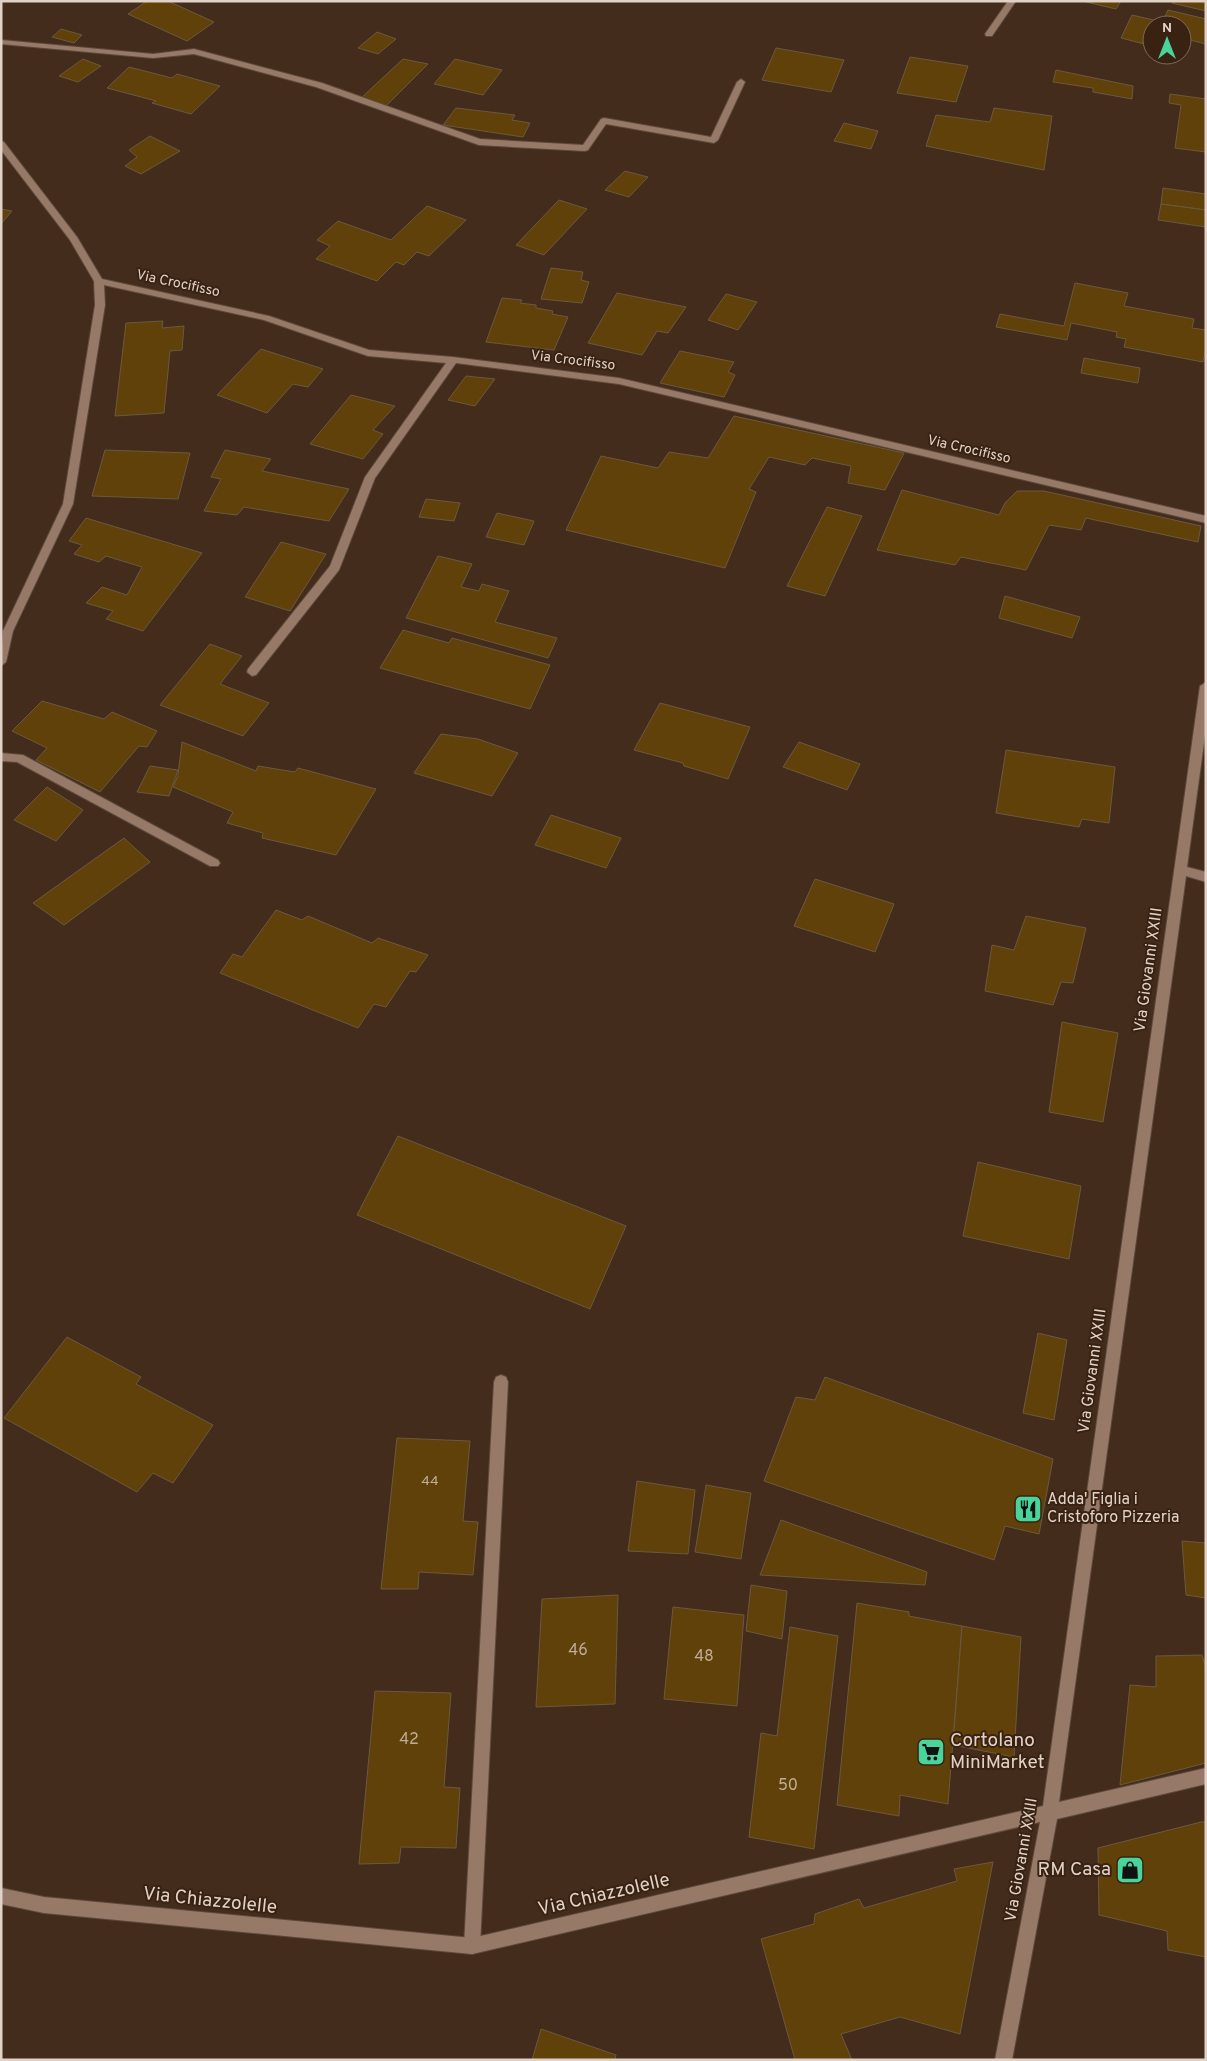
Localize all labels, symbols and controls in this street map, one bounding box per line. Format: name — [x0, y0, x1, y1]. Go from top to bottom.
north arrow — [1142, 15, 1192, 65]
text: N — [1162, 20, 1172, 37]
street label: Via Crocifisso — [135, 267, 222, 301]
street label: Via Crocifisso — [530, 347, 616, 375]
street label: Via Crocifisso — [926, 432, 1013, 468]
street label: Via Giovanni XXIII — [1130, 906, 1168, 1034]
street label: Via Giovanni XXIII — [1074, 1307, 1112, 1435]
house number: 44 — [421, 1473, 439, 1490]
place label: Adda' Figlia i Cristoforo Pizzeria — [1047, 1490, 1179, 1528]
restaurant icon: Adda' Figlia i Cristoforo Pizzeria — [1013, 1494, 1043, 1524]
house number: 46 — [568, 1641, 588, 1661]
house number: 48 — [694, 1647, 714, 1667]
place label: Cortolano MiniMarket — [950, 1729, 1045, 1775]
house number: 42 — [399, 1730, 419, 1750]
supermarket icon: Cortolano MiniMarket — [916, 1737, 946, 1767]
house number: 50 — [778, 1776, 798, 1796]
street label: Via Giovanni XXIII — [1001, 1796, 1043, 1924]
shop icon: RM Casa — [1115, 1855, 1145, 1885]
place label: RM Casa — [1038, 1858, 1111, 1882]
street label: Via Chiazzolelle — [536, 1868, 672, 1922]
street label: Via Chiazzolelle — [142, 1882, 278, 1920]

